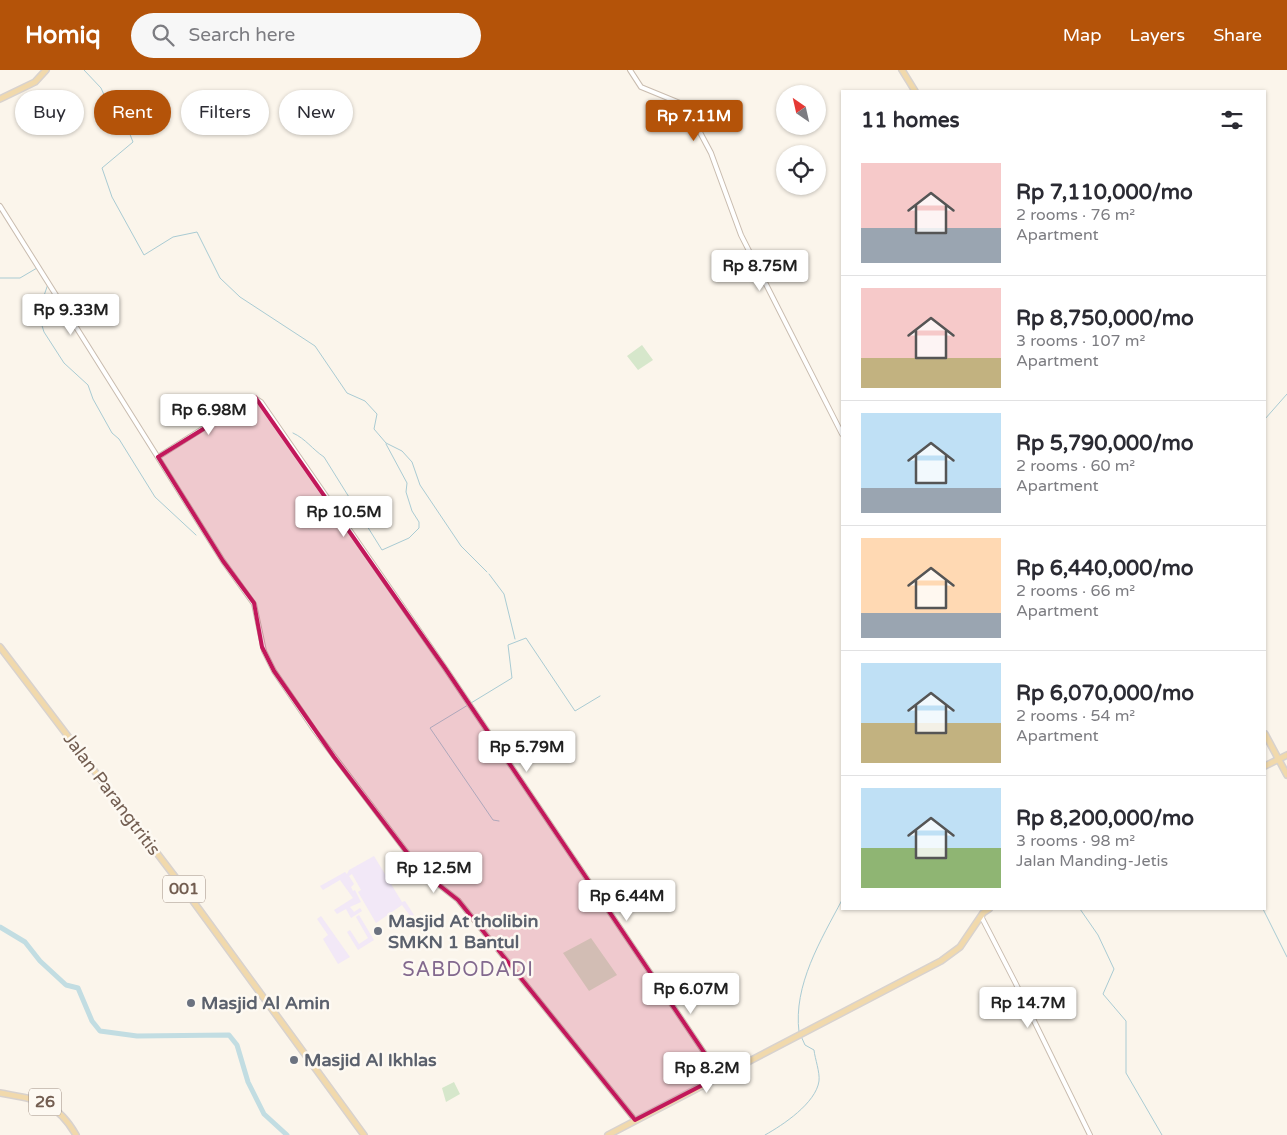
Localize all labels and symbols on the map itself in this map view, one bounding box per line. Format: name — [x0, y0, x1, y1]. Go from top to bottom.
north arrow — [776, 85, 826, 135]
pin: Rp 7.11M — [642, 100, 746, 142]
pin: Rp 8.75M — [708, 250, 812, 292]
pin: Rp 9.33M — [19, 294, 123, 336]
pin: Rp 6.98M — [157, 394, 261, 436]
pin: Rp 10.5M — [292, 496, 396, 538]
street label: Jalan Parangtritis — [59, 728, 165, 860]
pin: Rp 5.79M — [475, 730, 579, 773]
pin: Rp 12.5M — [382, 852, 486, 894]
road number: 001 — [163, 876, 205, 902]
pin: Rp 6.44M — [575, 880, 679, 922]
place label: Masjid At tholibin SMKN 1 Bantul — [388, 910, 538, 953]
marker: Masjid At tholibin SMKN 1 Bantul — [372, 925, 384, 937]
district label: SABDODADI — [402, 958, 534, 982]
pin: Rp 6.07M — [639, 972, 743, 1015]
pin: Rp 14.7M — [976, 986, 1080, 1029]
place label: Masjid Al Amin — [201, 992, 330, 1014]
marker: Masjid Al Amin — [185, 997, 197, 1009]
place label: Masjid Al Ikhlas — [304, 1049, 437, 1071]
pin: Rp 8.2M — [661, 1052, 753, 1094]
marker: Masjid Al Ikhlas — [288, 1054, 300, 1066]
road number: 26 — [29, 1089, 61, 1116]

